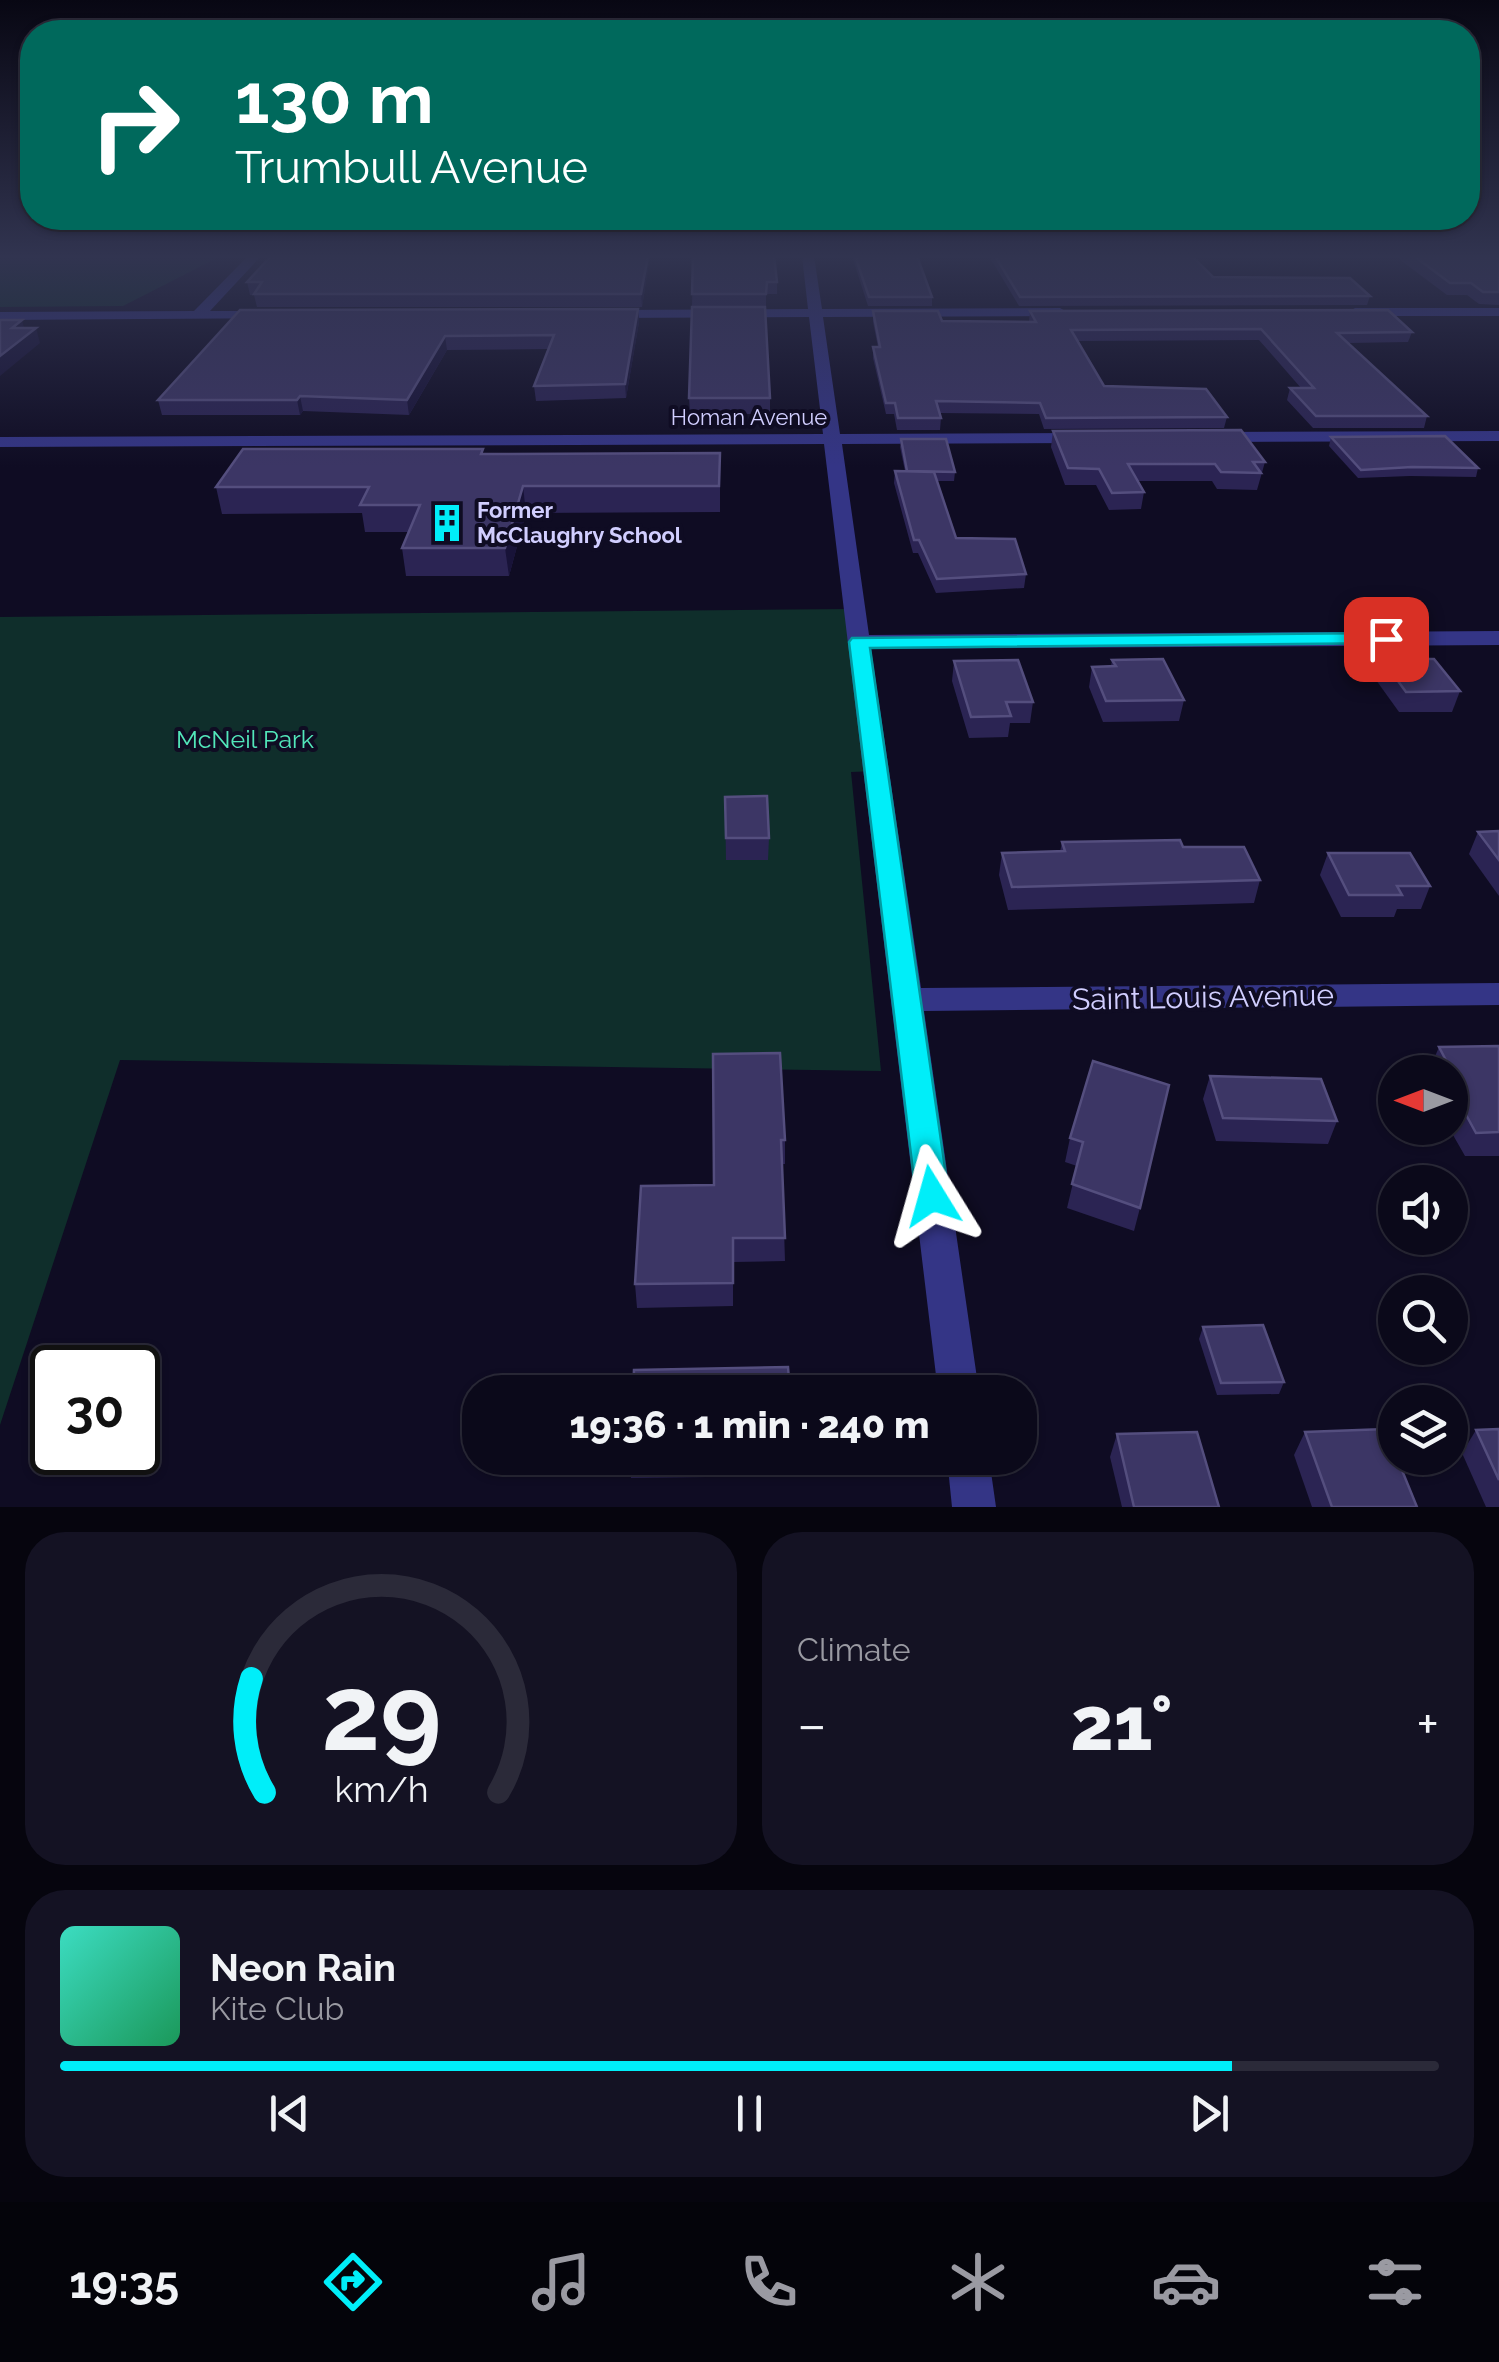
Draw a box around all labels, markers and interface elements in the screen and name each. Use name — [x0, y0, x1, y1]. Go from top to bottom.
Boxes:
text: 130 m — [235, 57, 434, 139]
icon: right — [70, 60, 200, 190]
text: Trumbull Avenue — [235, 141, 588, 194]
street label: Homan Avenue — [671, 404, 827, 430]
place label: Former McClaughry School — [477, 497, 683, 548]
building icon: Former McClaughry School — [426, 502, 468, 544]
pin — [1344, 597, 1429, 682]
icon: arrive — [1359, 612, 1414, 667]
park label: McNeil Park — [176, 724, 315, 754]
street label: Saint Louis Avenue — [1072, 977, 1334, 1017]
north arrow — [1378, 1055, 1468, 1145]
map controls — [1378, 1055, 1468, 1475]
position arrow — [880, 1144, 984, 1248]
button: sound — [1378, 1165, 1468, 1255]
button: search — [1378, 1275, 1468, 1365]
speed limit sign: 30 — [30, 1345, 160, 1475]
button: layers — [1378, 1385, 1468, 1475]
text: 19:36 · 1 min · 240 m — [569, 1402, 930, 1447]
text: Climate — [797, 1631, 911, 1668]
text: 29 — [321, 1652, 441, 1774]
text: 21° — [1070, 1679, 1173, 1768]
text: − — [797, 1692, 827, 1757]
text: + — [1416, 1692, 1439, 1757]
text: km/h — [334, 1768, 428, 1810]
text: Neon Rain — [210, 1945, 396, 1990]
text: Kite Club — [210, 1990, 344, 2027]
icon: previous — [262, 2086, 317, 2141]
icon: pause — [722, 2086, 777, 2141]
icon: next — [1182, 2086, 1237, 2141]
icon: directions — [318, 2247, 388, 2317]
icon: music — [526, 2247, 596, 2317]
icon: phone — [734, 2247, 804, 2317]
icon: climate — [943, 2247, 1013, 2317]
icon: car — [1151, 2247, 1221, 2317]
icon: filters — [1360, 2247, 1430, 2317]
text: 19:35 — [69, 2256, 179, 2309]

